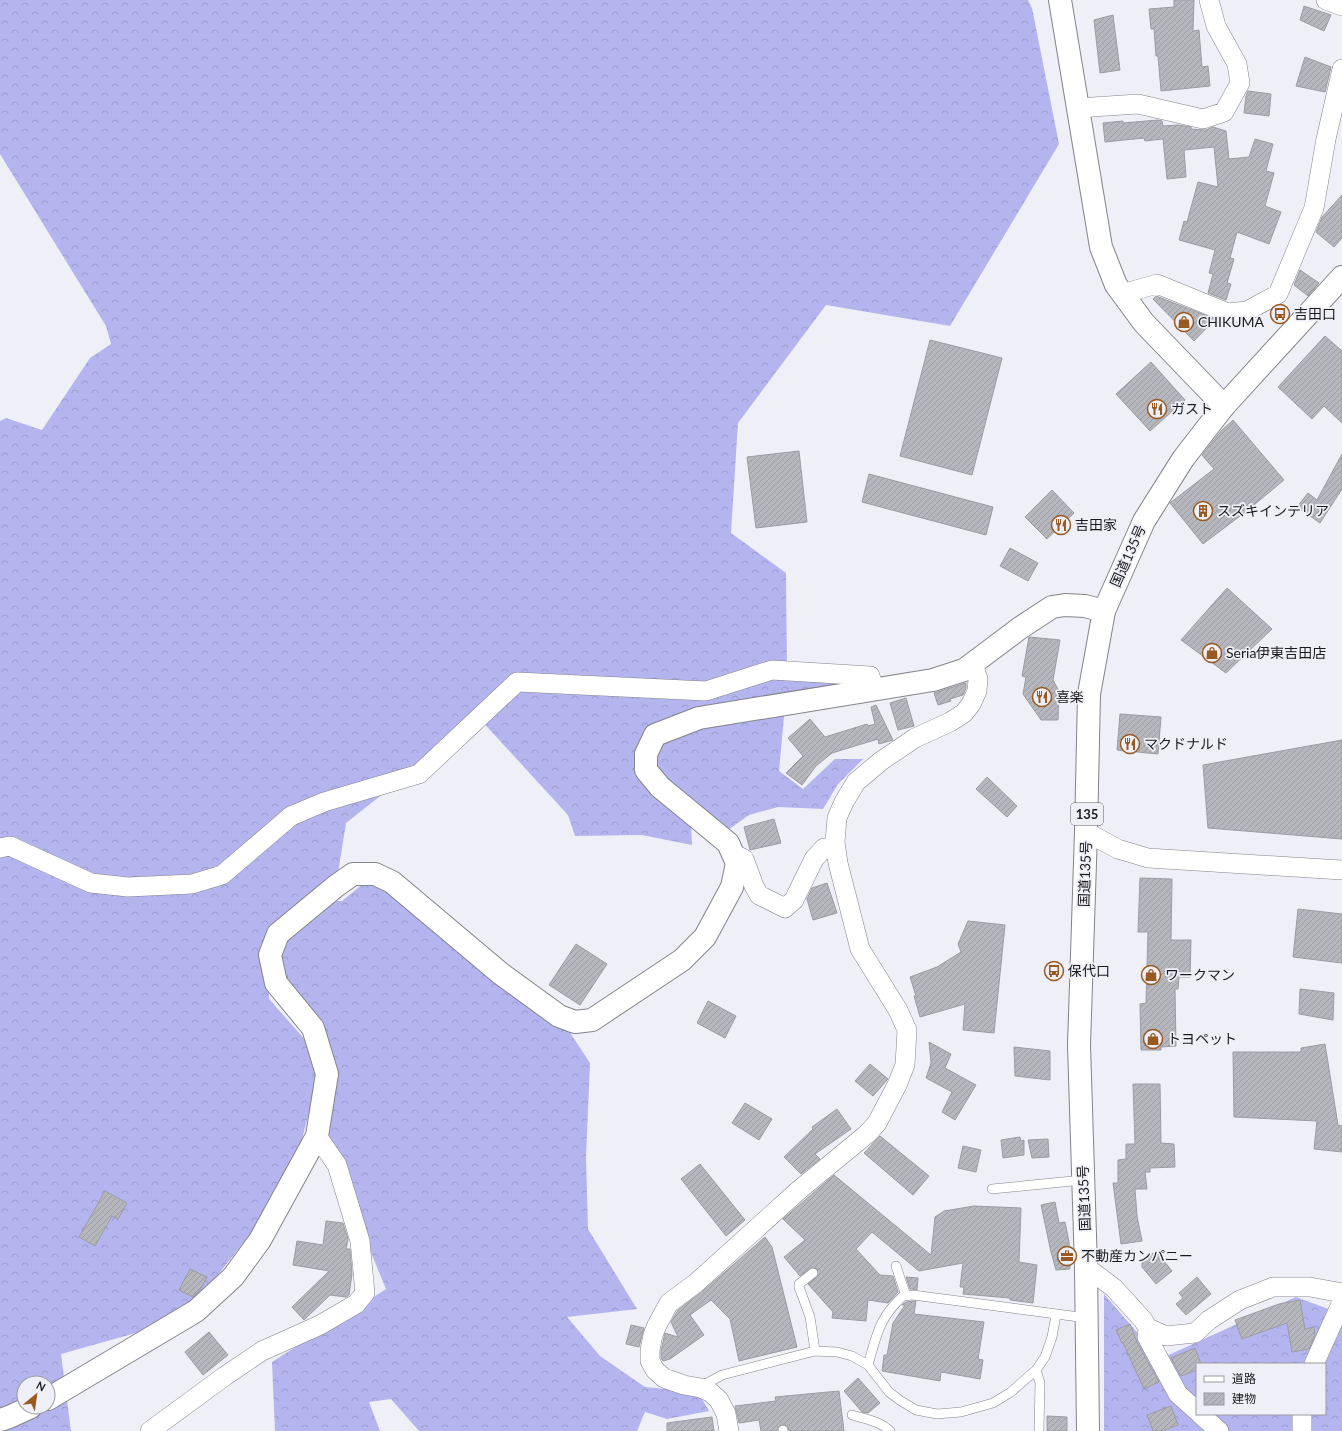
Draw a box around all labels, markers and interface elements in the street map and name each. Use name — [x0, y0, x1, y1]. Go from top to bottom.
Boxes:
bus stop icon: 吉田口 — [1269, 303, 1291, 325]
place label: 吉田口 — [1294, 305, 1336, 322]
shop icon: CHIKUMA — [1173, 311, 1195, 333]
place label: CHIKUMA — [1198, 313, 1265, 330]
restaurant icon: ガスト — [1146, 398, 1168, 420]
place label: ガスト — [1171, 400, 1213, 417]
building icon: スズキインテリア — [1192, 500, 1214, 522]
place label: スズキインテリア — [1217, 502, 1329, 519]
restaurant icon: 吉田家 — [1050, 514, 1072, 536]
place label: 吉田家 — [1075, 516, 1117, 533]
street label: 国道135号 — [1106, 522, 1149, 590]
shop icon: Seria伊東吉田店 — [1201, 642, 1223, 664]
place label: Seria伊東吉田店 — [1226, 644, 1326, 661]
restaurant icon: 喜楽 — [1031, 686, 1053, 708]
place label: 喜楽 — [1056, 688, 1084, 705]
restaurant icon: マクドナルド — [1119, 733, 1141, 755]
place label: マクドナルド — [1144, 735, 1228, 752]
road number: 135 — [1071, 803, 1103, 825]
street label: 国道135号 — [1075, 841, 1094, 907]
bus stop icon: 保代口 — [1043, 960, 1065, 982]
place label: 保代口 — [1068, 962, 1110, 979]
shop icon: ワークマン — [1140, 964, 1162, 986]
place label: ワークマン — [1165, 966, 1235, 983]
shop icon: トヨペット — [1142, 1028, 1164, 1050]
place label: トヨペット — [1167, 1030, 1237, 1047]
street label: 国道135号 — [1074, 1165, 1093, 1231]
office icon: 不動産カンパニー — [1056, 1245, 1078, 1267]
place label: 不動産カンパニー — [1081, 1247, 1193, 1264]
legend — [1196, 1363, 1326, 1415]
text: 道路 — [1232, 1371, 1256, 1386]
north arrow — [16, 1375, 56, 1415]
text: N — [34, 1378, 48, 1394]
text: 建物 — [1232, 1391, 1256, 1406]

